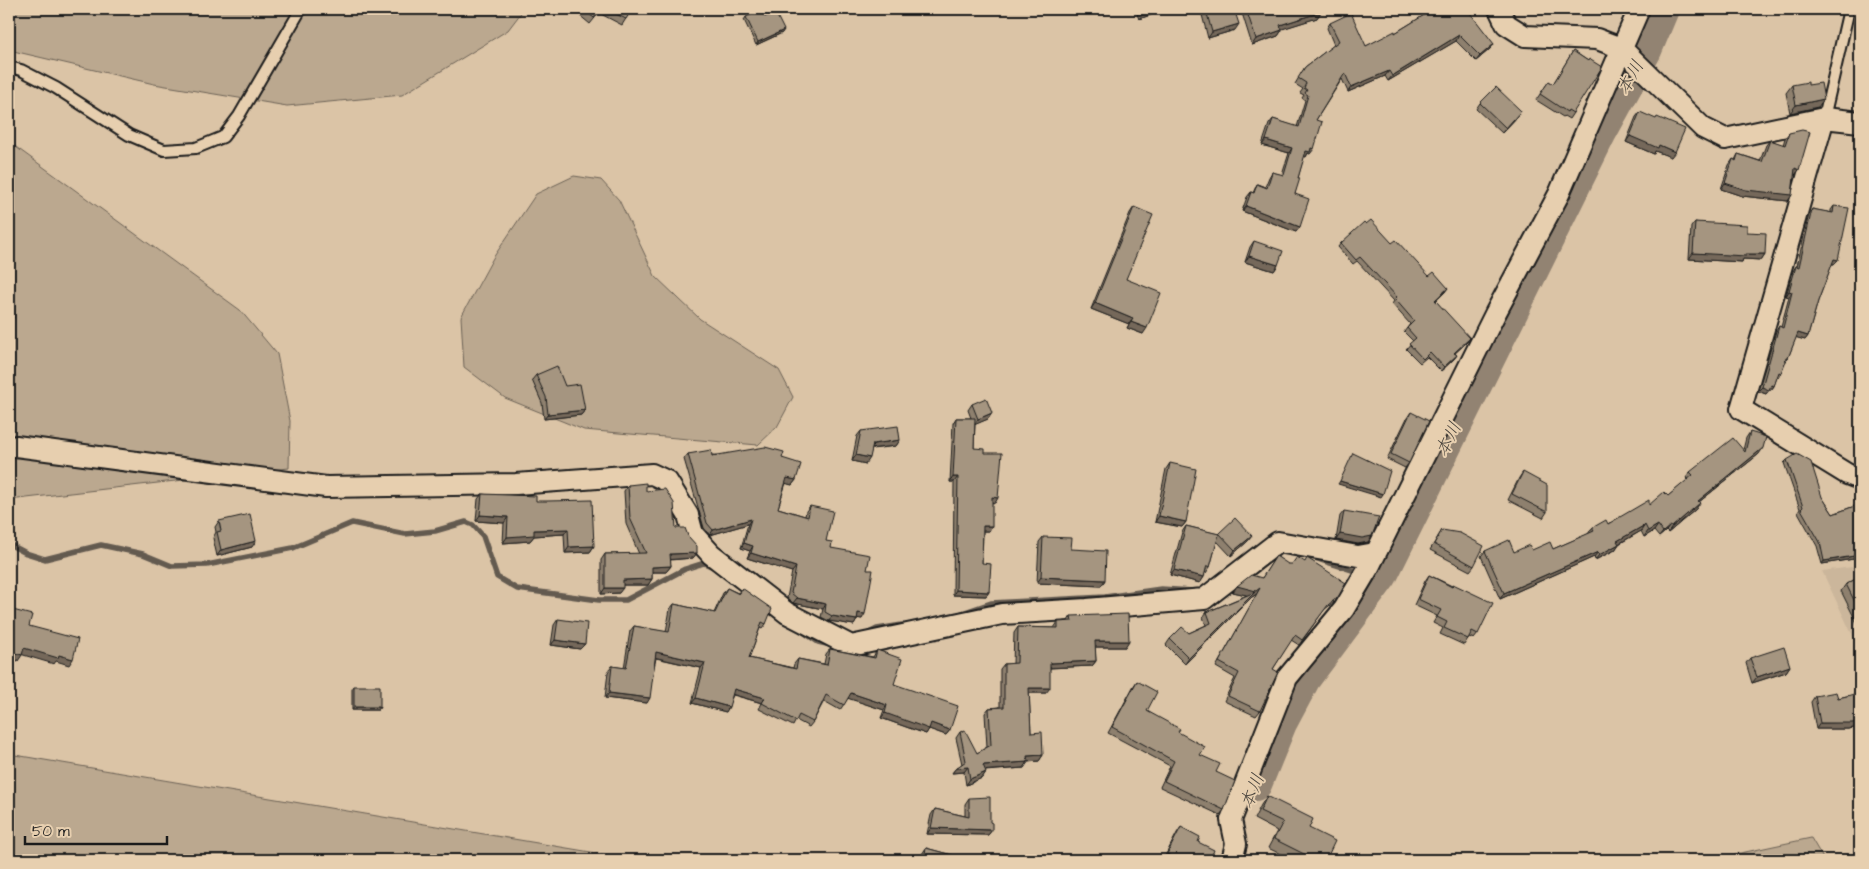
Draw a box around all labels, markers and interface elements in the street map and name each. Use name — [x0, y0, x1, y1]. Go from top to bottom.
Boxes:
water label: 本川 — [1611, 55, 1650, 99]
water label: 本川 — [1429, 418, 1468, 461]
water label: 本川 — [1234, 770, 1271, 813]
scale bar — [25, 814, 168, 846]
text: 50 m — [32, 821, 70, 842]

